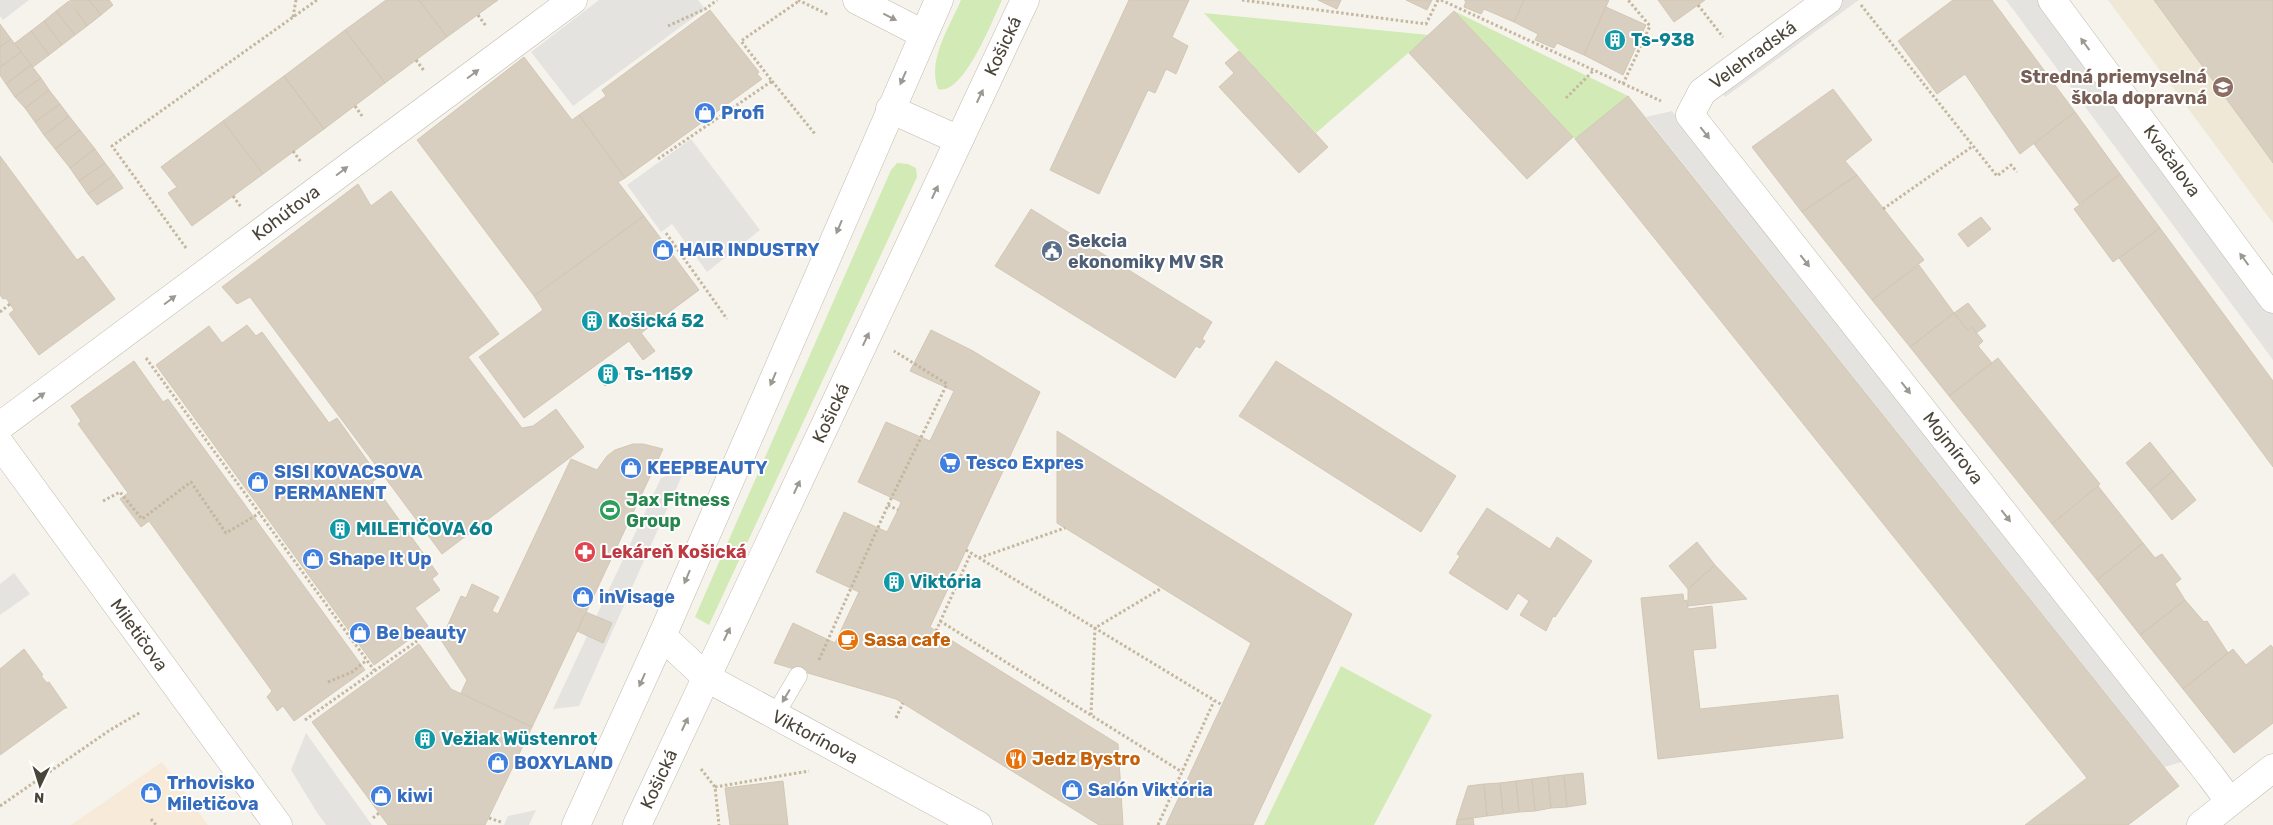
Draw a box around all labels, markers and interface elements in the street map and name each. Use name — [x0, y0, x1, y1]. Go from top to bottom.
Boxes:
one-way arrow — [882, 13, 897, 21]
street label: Košická — [980, 13, 1026, 79]
street label: Velehradská — [1705, 16, 1801, 94]
building icon: Ts-938 — [1603, 28, 1627, 52]
place label: Ts-938 — [1631, 29, 1695, 51]
one-way arrow — [2080, 37, 2090, 51]
place label: Stredná priemyselná škola dopravná — [2021, 66, 2207, 109]
one-way arrow — [466, 70, 479, 80]
one-way arrow — [899, 71, 907, 85]
school or university icon: Stredná priemyselná škola dopravná — [2211, 75, 2235, 99]
one-way arrow — [976, 89, 984, 103]
shop icon: Profi — [693, 101, 717, 125]
place label: Profi — [721, 102, 764, 124]
street label: Kvačalova — [2139, 121, 2205, 201]
one-way arrow — [1699, 126, 1710, 139]
one-way arrow — [335, 166, 348, 177]
street label: Kohútova — [248, 180, 324, 246]
one-way arrow — [931, 185, 939, 199]
one-way arrow — [834, 220, 842, 234]
place label: Sekcia ekonomiky MV SR — [1068, 230, 1224, 273]
shop icon: HAIR INDUSTRY — [651, 238, 675, 262]
place label: HAIR INDUSTRY — [679, 239, 819, 261]
public building icon: Sekcia ekonomiky MV SR — [1040, 239, 1064, 263]
one-way arrow — [2239, 252, 2249, 266]
one-way arrow — [1800, 254, 1810, 268]
one-way arrow — [163, 295, 177, 305]
building icon: Košická 52 — [580, 309, 604, 333]
place label: Košická 52 — [608, 310, 704, 332]
one-way arrow — [862, 332, 870, 347]
building icon: Ts-1159 — [596, 362, 620, 386]
place label: Ts-1159 — [624, 363, 693, 385]
one-way arrow — [768, 372, 776, 386]
street label: Košická — [808, 380, 854, 446]
one-way arrow — [1900, 381, 1911, 394]
one-way arrow — [32, 391, 45, 402]
street label: Mojmírova — [1918, 407, 1988, 489]
supermarket icon: Tesco Expres — [938, 451, 962, 475]
place label: Tesco Expres — [966, 452, 1084, 474]
shop icon: KEEPBEAUTY — [619, 456, 643, 480]
place label: KEEPBEAUTY — [647, 457, 768, 479]
place label: SISI KOVACSOVA PERMANENT — [274, 461, 423, 504]
shop icon: SISI KOVACSOVA PERMANENT — [246, 470, 270, 494]
one-way arrow — [792, 479, 801, 494]
place label: Jax Fitness Group — [626, 489, 730, 532]
sports icon: Jax Fitness Group — [598, 498, 622, 522]
one-way arrow — [2001, 509, 2012, 522]
building icon: MILETIČOVA 60 — [328, 517, 352, 541]
place label: MILETIČOVA 60 — [356, 518, 493, 540]
pharmacy icon: Lekáreň Košická — [573, 540, 597, 564]
place label: Lekáreň Košická — [601, 541, 747, 563]
shop icon: Shape It Up — [301, 547, 325, 571]
place label: Shape It Up — [329, 548, 432, 570]
one-way arrow — [683, 570, 691, 584]
building icon: Viktória — [882, 570, 906, 594]
place label: Viktória — [910, 571, 981, 593]
shop icon: inVisage — [571, 585, 595, 609]
place label: inVisage — [599, 586, 675, 608]
street label: Miletičova — [105, 595, 173, 675]
shop icon: Be beauty — [348, 621, 372, 645]
place label: Be beauty — [376, 622, 467, 644]
one-way arrow — [723, 626, 732, 641]
cafe icon: Sasa cafe — [836, 628, 860, 652]
place label: Sasa cafe — [864, 629, 951, 651]
one-way arrow — [638, 673, 646, 687]
one-way arrow — [782, 689, 791, 702]
street label: Viktorínova — [768, 705, 862, 769]
one-way arrow — [681, 717, 689, 731]
building icon: Vežiak Wüstenrot — [413, 727, 437, 751]
place label: Vežiak Wüstenrot — [441, 728, 597, 750]
street label: Košická — [636, 746, 682, 812]
restaurant icon: Jedz Bystro — [1004, 747, 1028, 771]
place label: Jedz Bystro — [1032, 748, 1140, 770]
shop icon: BOXYLAND — [486, 751, 510, 775]
place label: BOXYLAND — [514, 752, 613, 774]
north arrow — [15, 760, 65, 810]
place label: Trhovisko Miletičova — [167, 772, 259, 815]
shop icon: Salón Viktória — [1060, 778, 1084, 802]
place label: Salón Viktória — [1088, 779, 1213, 801]
shop icon: Trhovisko Miletičova — [139, 781, 163, 805]
shop icon: kiwi — [369, 784, 393, 808]
place label: kiwi — [397, 785, 433, 807]
text: N — [34, 789, 45, 806]

